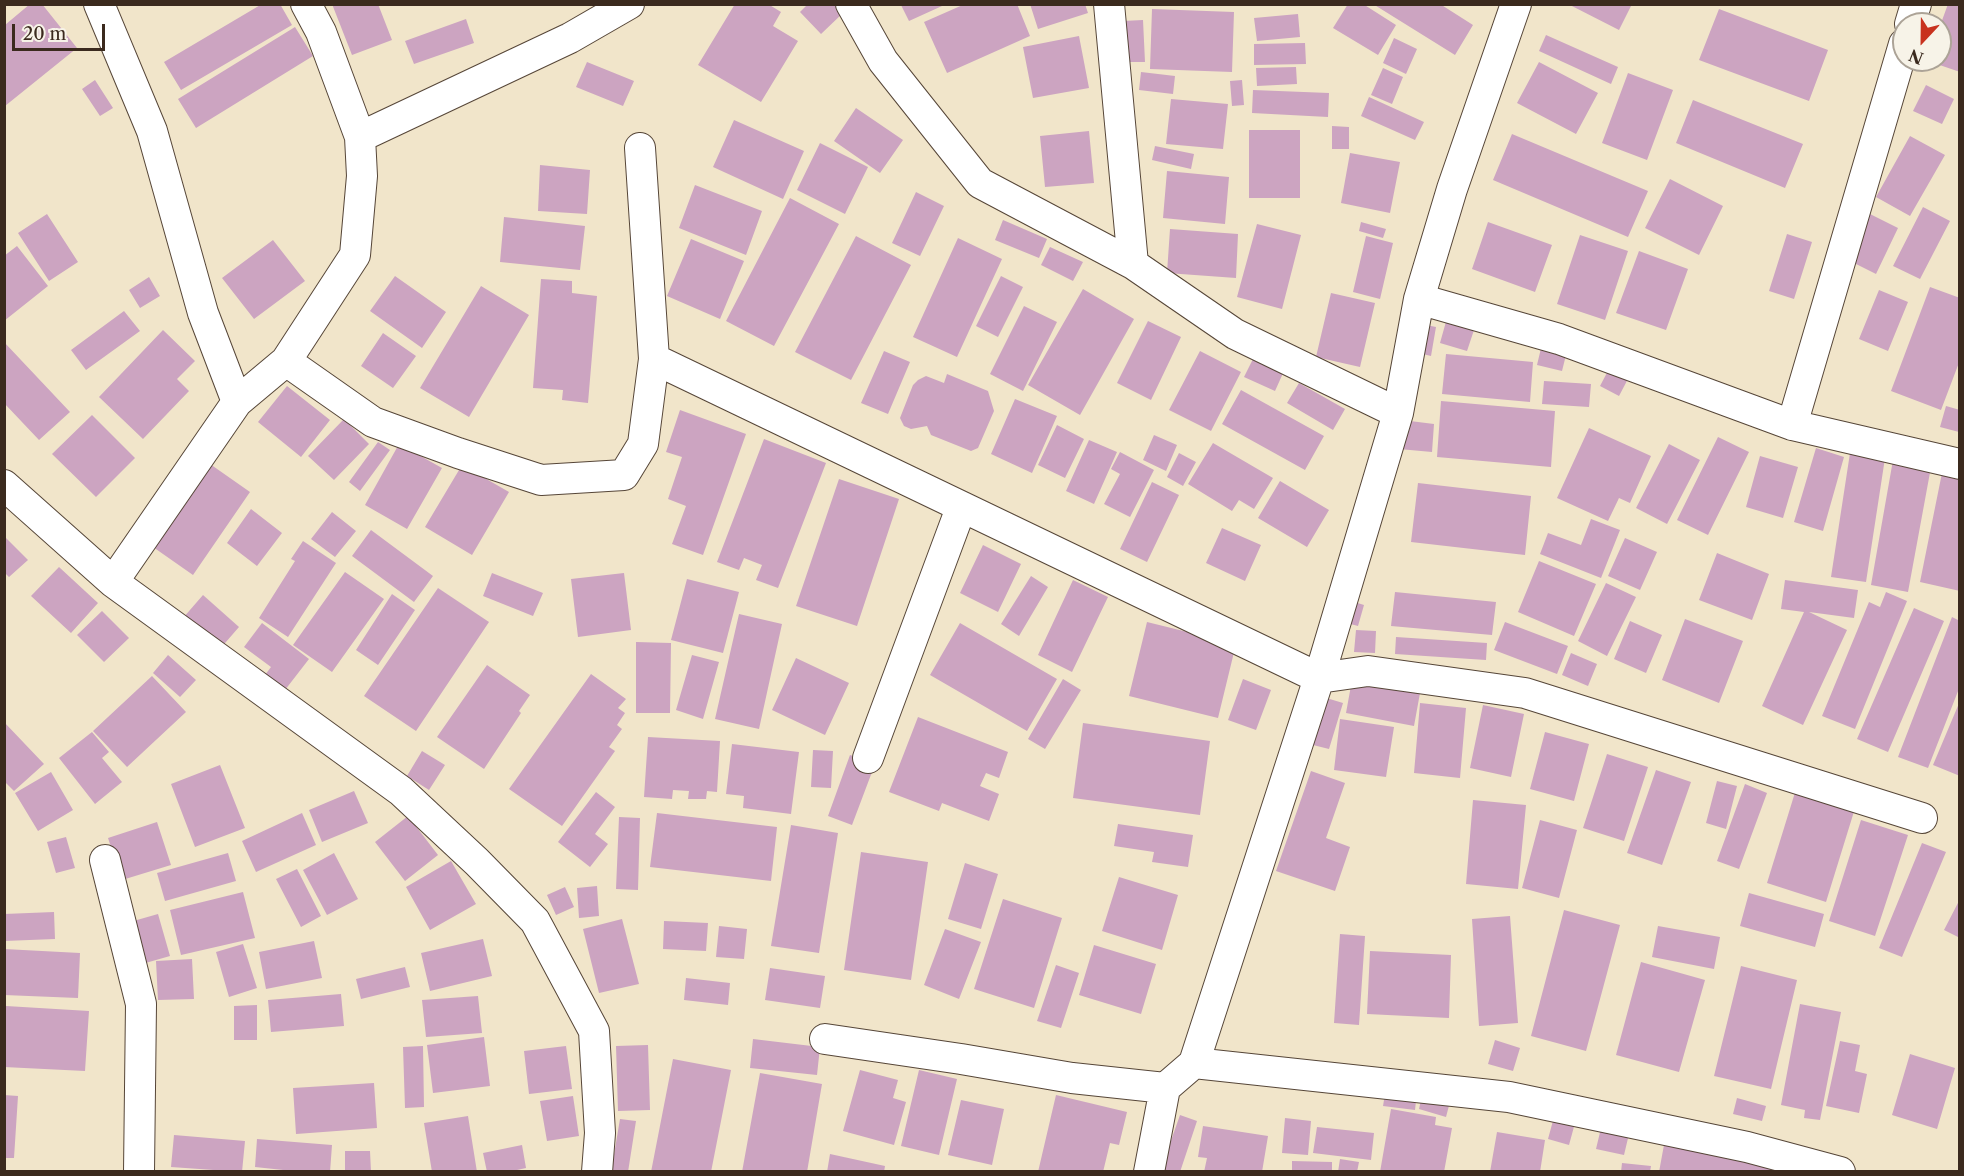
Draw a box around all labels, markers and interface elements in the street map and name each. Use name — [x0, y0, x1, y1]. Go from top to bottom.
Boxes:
scale bar — [15, 12, 108, 50]
north arrow — [1892, 12, 1952, 72]
text: 20 m — [23, 23, 66, 45]
text: N — [1906, 45, 1926, 69]

